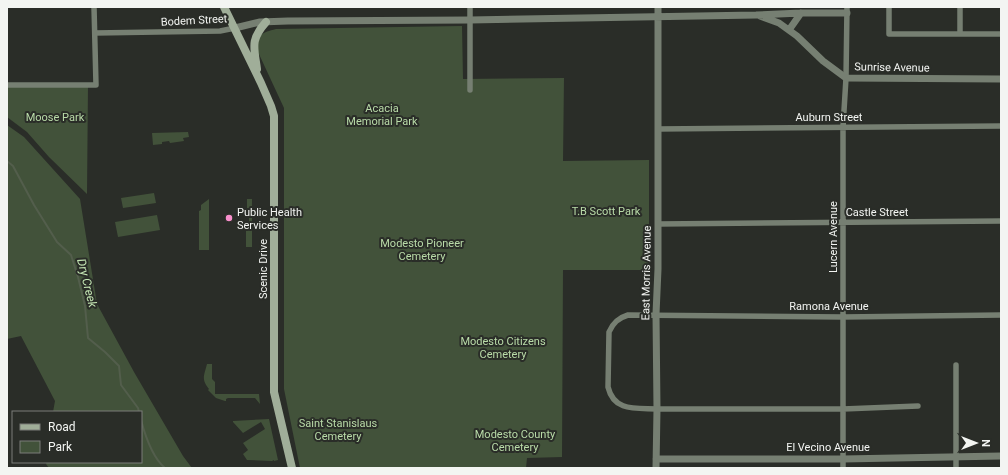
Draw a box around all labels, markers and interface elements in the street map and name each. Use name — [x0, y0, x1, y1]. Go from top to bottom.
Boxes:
street label: Bodem Street — [160, 12, 228, 29]
street label: Sunrise Avenue — [854, 60, 930, 75]
park label: Acacia Memorial Park — [346, 102, 418, 128]
park label: Moose Park — [26, 111, 85, 124]
street label: Auburn Street — [796, 111, 863, 124]
street label: Lucern Avenue — [827, 201, 840, 273]
park label: T.B Scott Park — [572, 205, 641, 218]
place label: Public Health Services — [237, 206, 302, 232]
street label: Castle Street — [846, 206, 909, 219]
marker: Public Health Services — [224, 213, 234, 223]
street label: East Morris Avenue — [639, 225, 654, 320]
park label: Modesto Pioneer Cemetery — [380, 237, 464, 263]
street label: Scenic Drive — [257, 239, 270, 299]
water label: Dry Creek — [74, 257, 100, 310]
street label: Ramona Avenue — [789, 300, 869, 313]
park label: Modesto Citizens Cemetery — [460, 335, 546, 361]
legend — [12, 411, 142, 463]
park label: Saint Stanislaus Cemetery — [299, 417, 378, 443]
text: Road — [48, 420, 76, 434]
north arrow — [956, 423, 996, 463]
park label: Modesto County Cemetery — [475, 428, 556, 454]
text: N — [979, 439, 992, 447]
text: Park — [48, 440, 73, 454]
street label: El Vecino Avenue — [786, 441, 870, 454]

